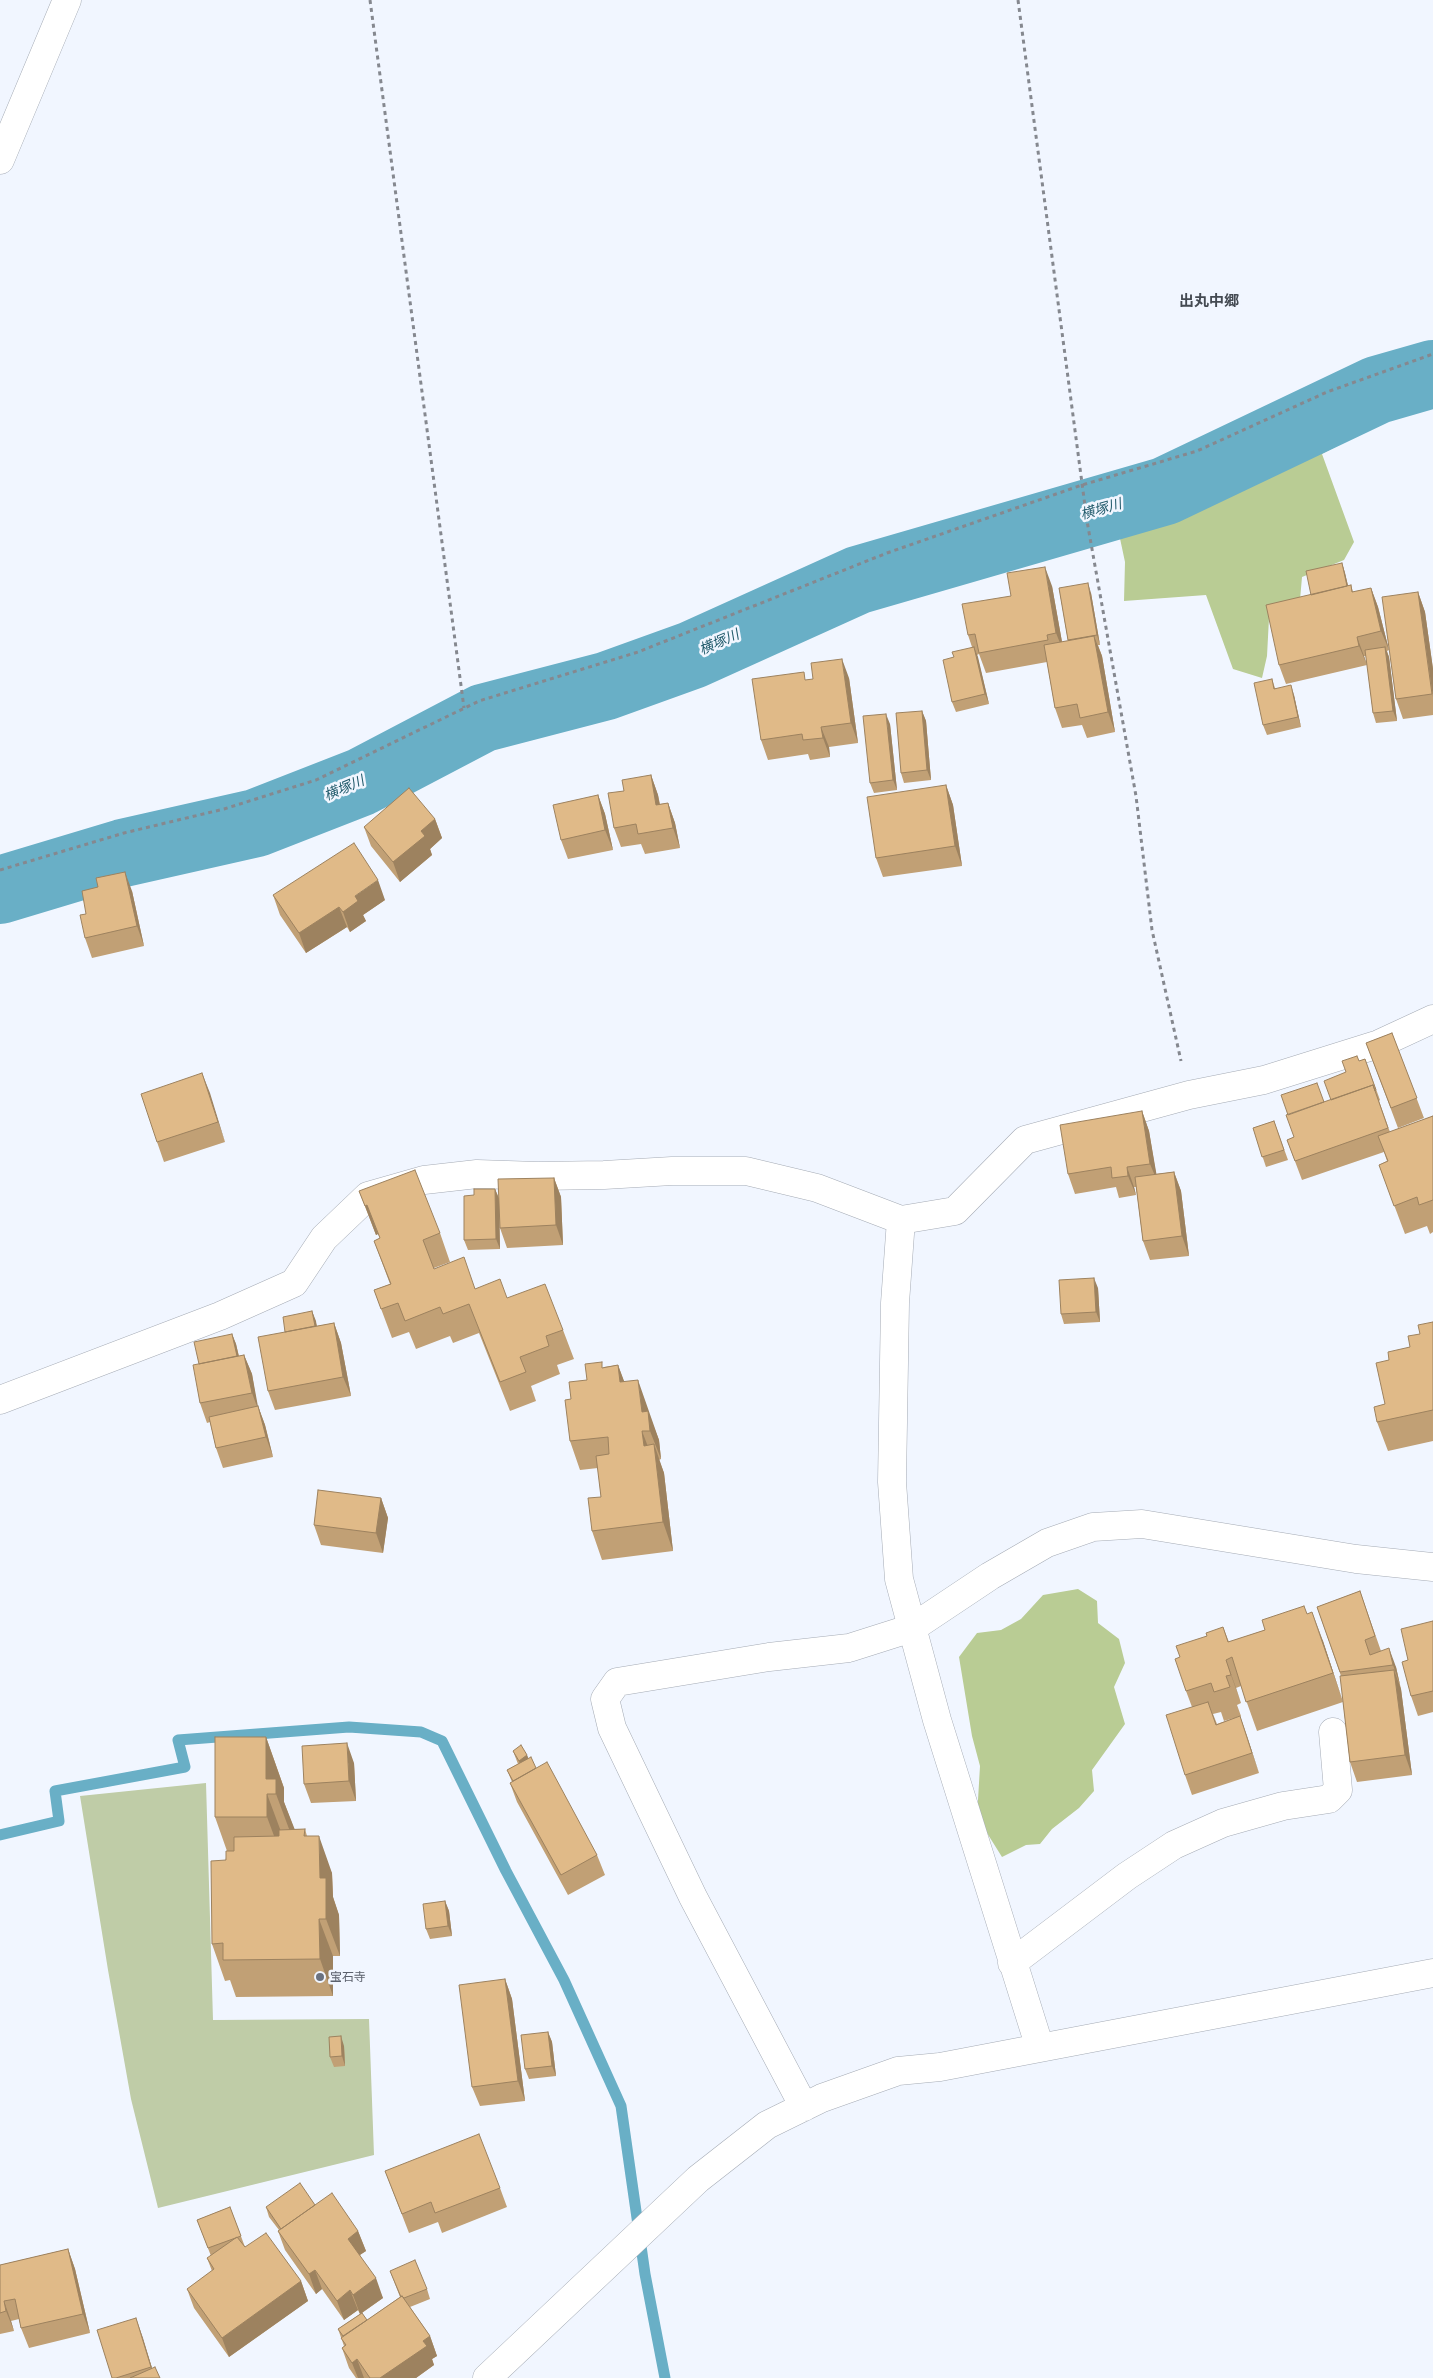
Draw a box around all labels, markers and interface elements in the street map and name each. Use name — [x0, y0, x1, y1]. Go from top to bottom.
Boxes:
district label: 出丸中郷 — [1179, 292, 1239, 310]
water label: 横塚川 — [1078, 495, 1124, 523]
water label: 横塚川 — [696, 626, 742, 658]
water label: 横塚川 — [321, 772, 367, 804]
place label: 宝石寺 — [330, 1970, 366, 1984]
marker: 宝石寺 — [314, 1971, 326, 1983]

